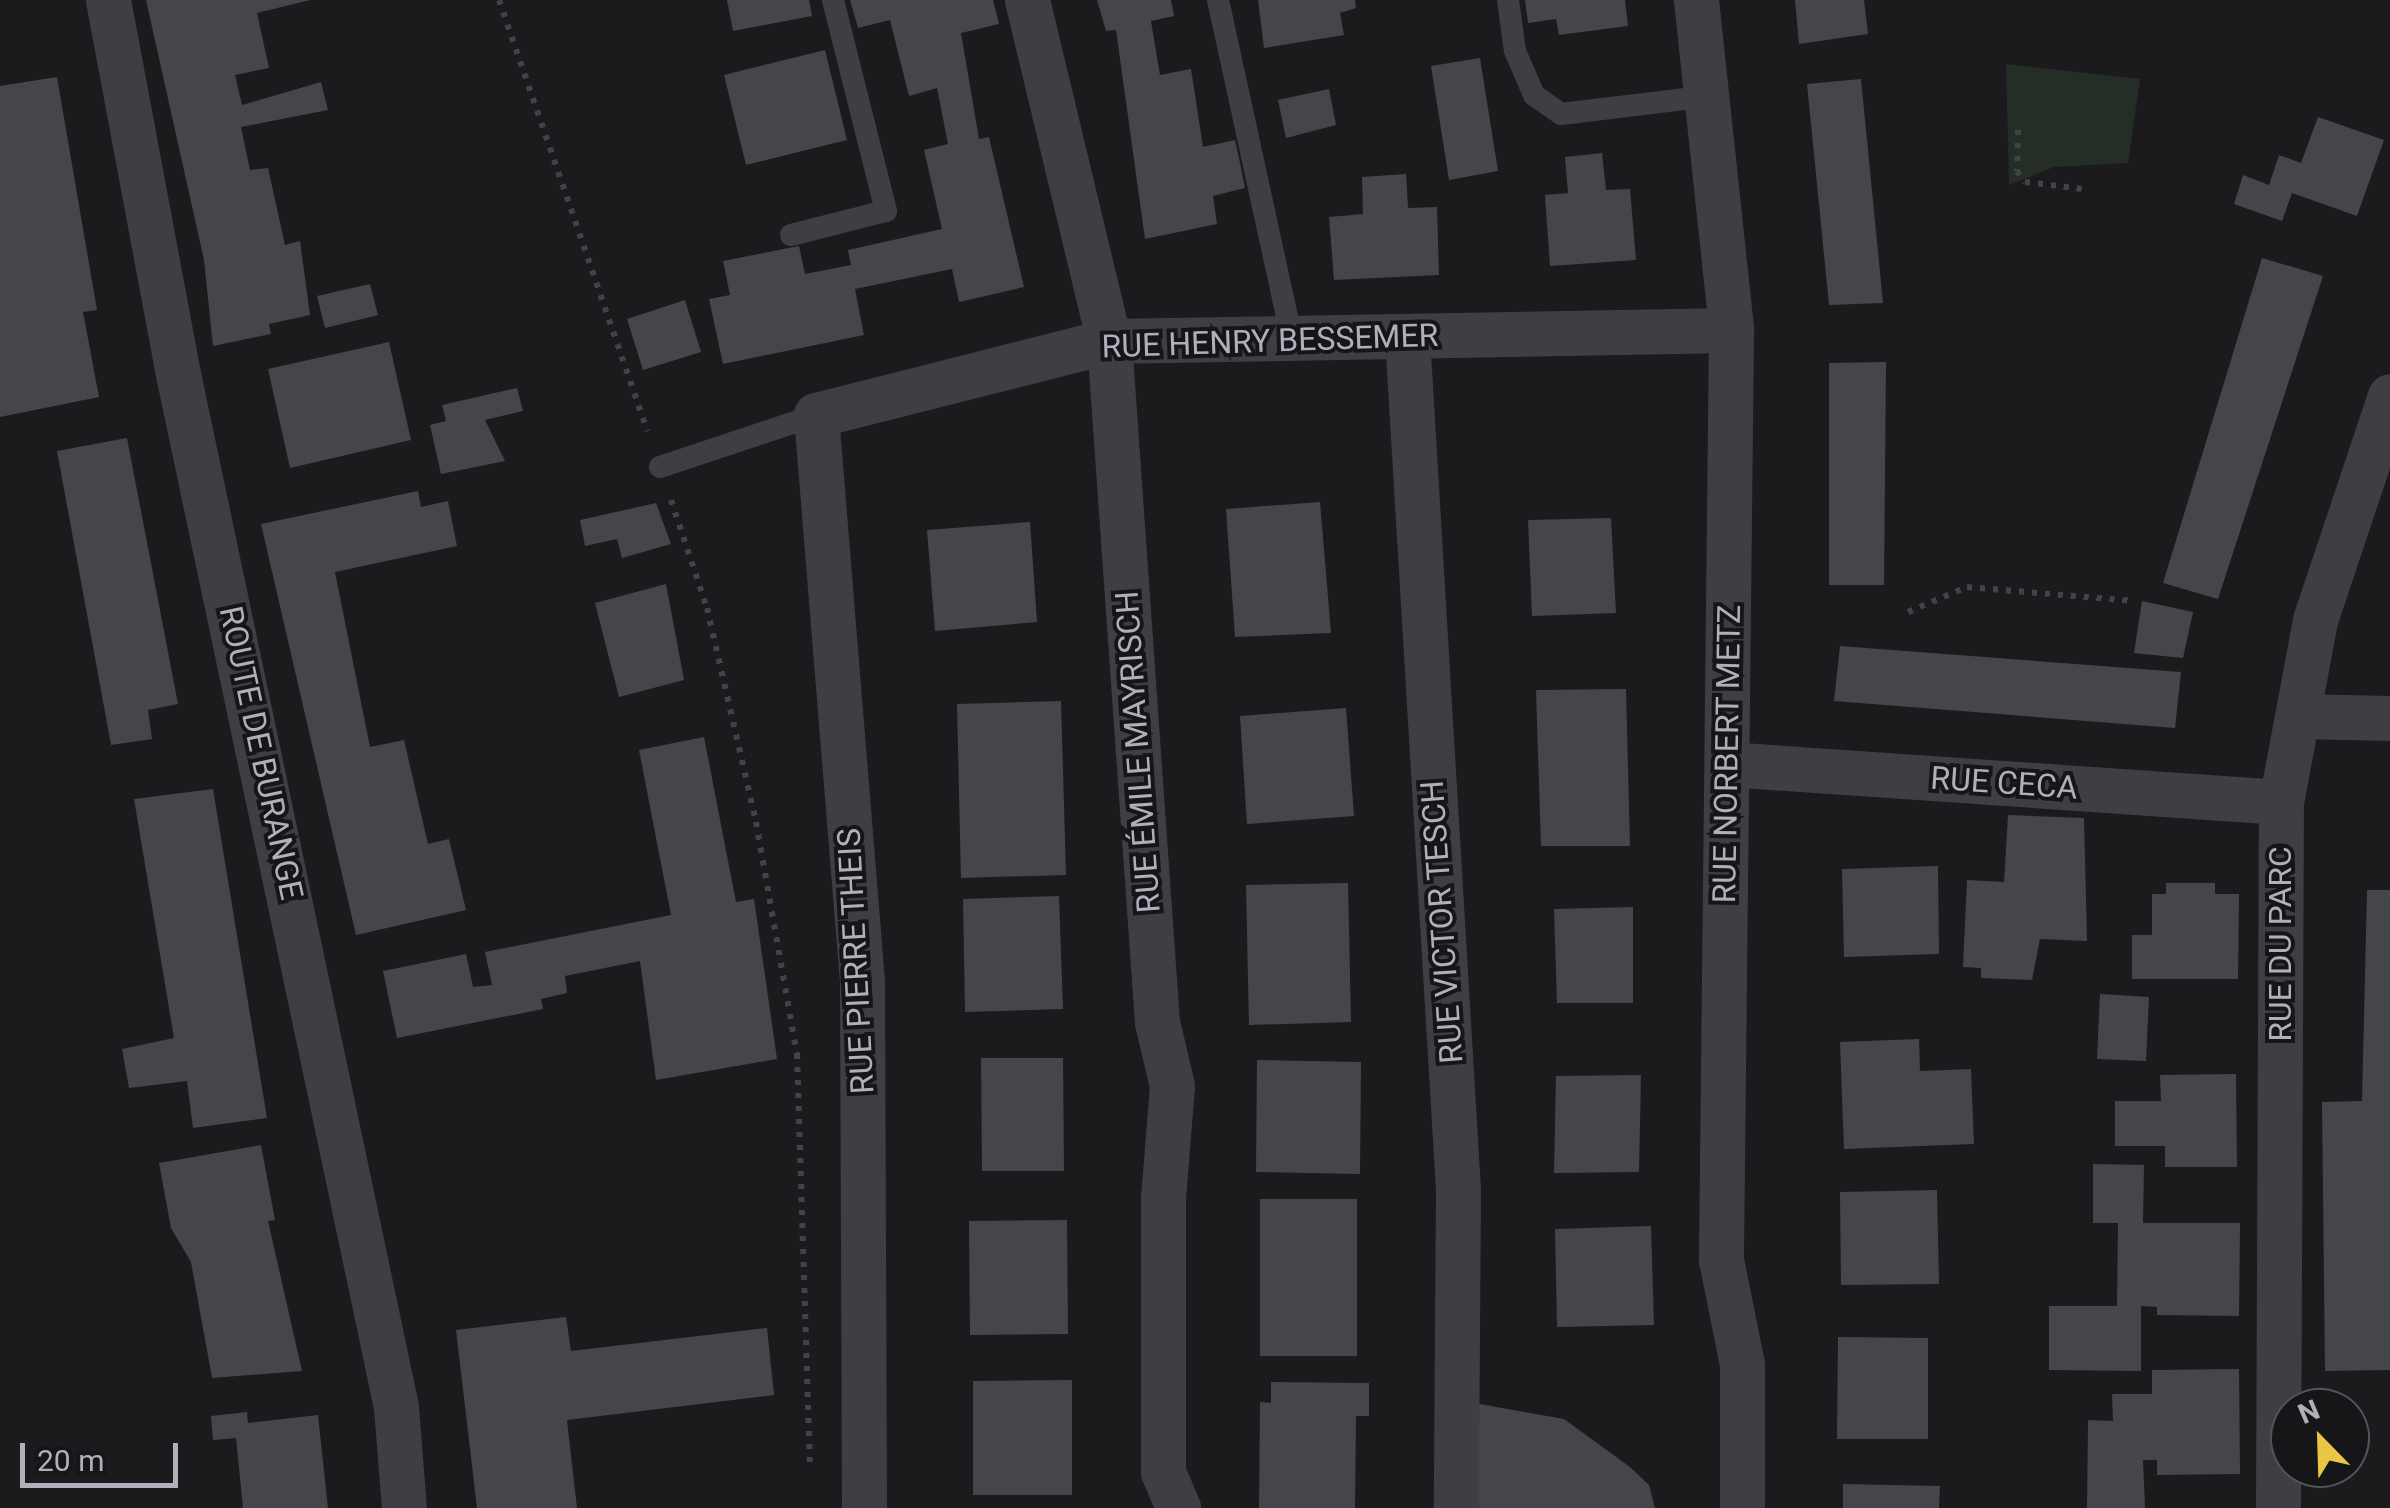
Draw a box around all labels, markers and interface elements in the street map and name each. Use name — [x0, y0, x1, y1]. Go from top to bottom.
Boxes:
street label: RUE HENRY BESSEMER — [1101, 316, 1439, 366]
street label: RUE ÉMILE MAYRISCH — [1108, 590, 1168, 914]
street label: ROUTE DE BURANGE — [211, 603, 311, 903]
street label: RUE NORBERT METZ — [1705, 604, 1749, 904]
street label: RUE CECA — [1929, 759, 2079, 807]
street label: RUE VICTOR TESCH — [1413, 779, 1471, 1065]
street label: RUE PIERRE THEIS — [830, 827, 882, 1095]
street label: RUE DU PARC — [2261, 846, 2299, 1042]
north arrow — [2270, 1388, 2370, 1488]
text: N — [2293, 1393, 2324, 1431]
scale bar — [25, 1423, 182, 1485]
text: 20 m — [37, 1443, 104, 1478]

